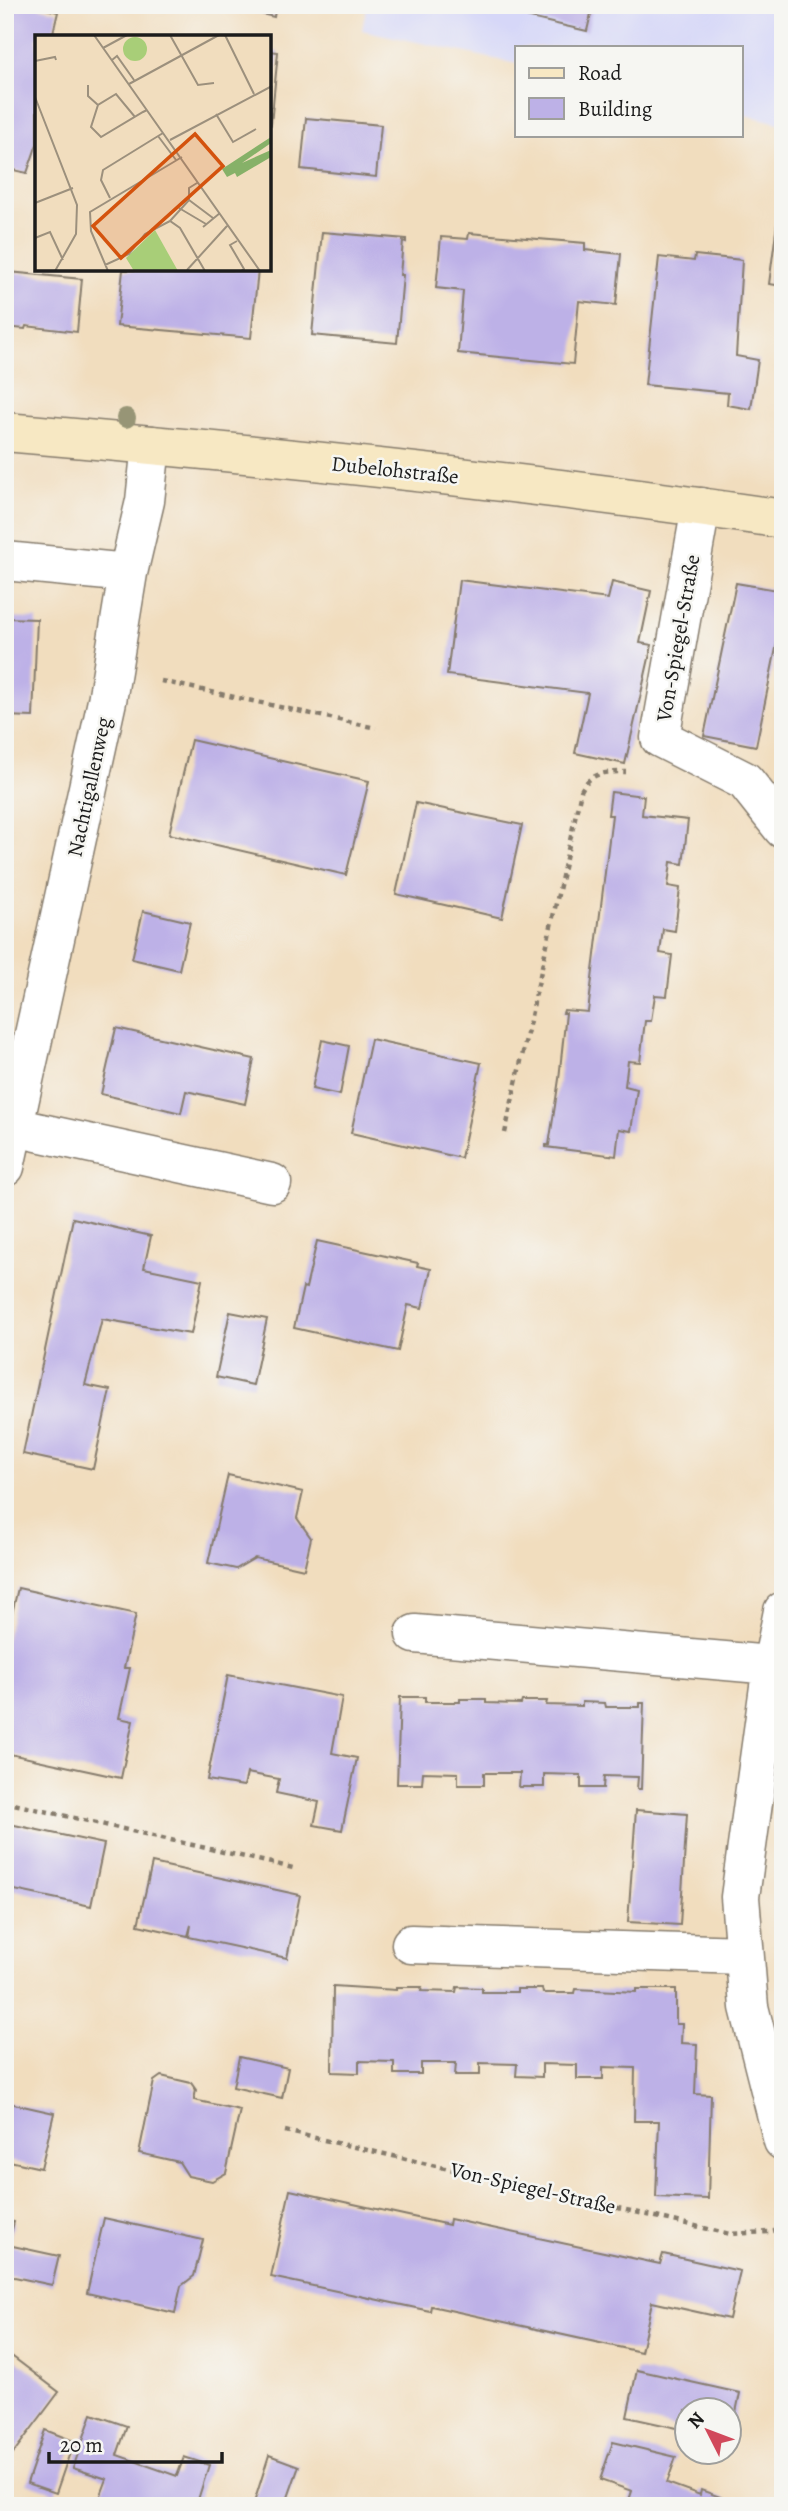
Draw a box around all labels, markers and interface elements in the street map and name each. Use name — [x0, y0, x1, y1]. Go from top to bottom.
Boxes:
inset map — [35, 35, 271, 271]
legend — [515, 46, 742, 136]
text: Road — [578, 59, 622, 87]
text: Building — [578, 95, 653, 123]
street label: Dubelohstraße — [330, 449, 460, 491]
street label: Von-Spiegel-Straße — [649, 552, 706, 725]
street label: Nachtigallenweg — [61, 714, 118, 860]
street label: Von-Spiegel-Straße — [447, 2155, 619, 2221]
north arrow — [672, 2396, 742, 2466]
text: N — [682, 2406, 711, 2434]
scale bar — [49, 2420, 222, 2464]
text: 20 m — [60, 2431, 103, 2459]

